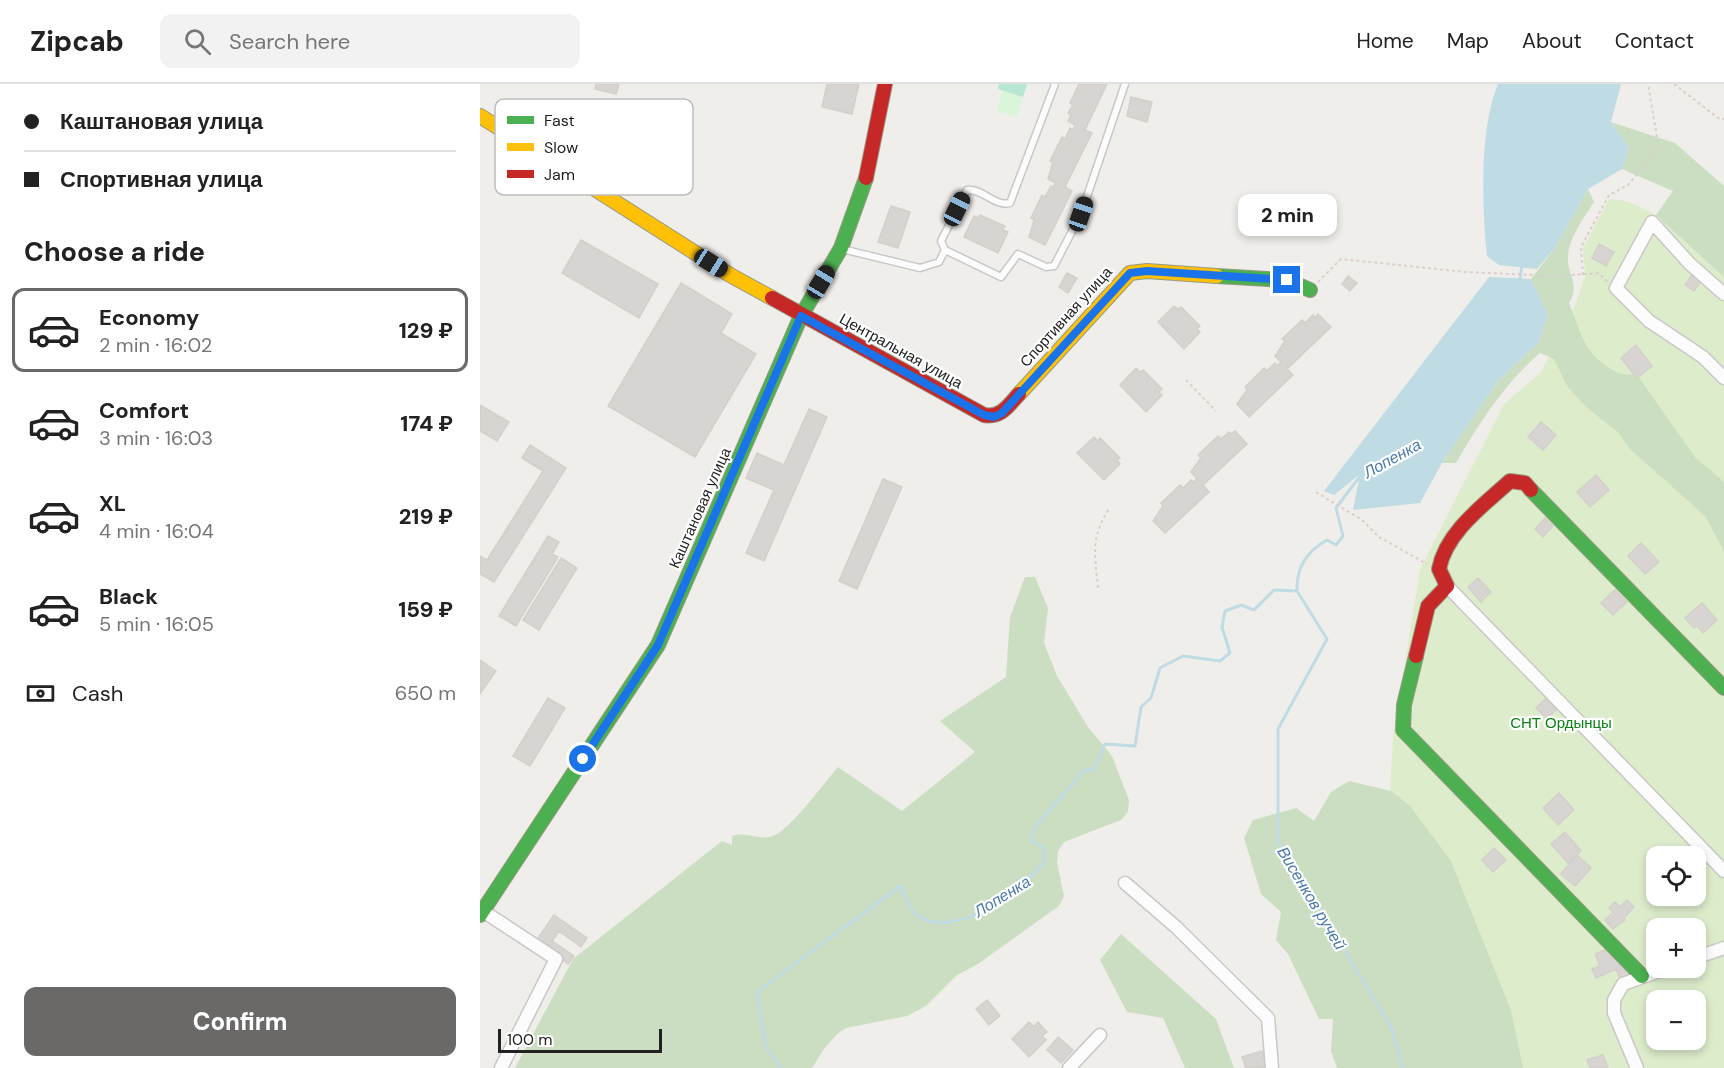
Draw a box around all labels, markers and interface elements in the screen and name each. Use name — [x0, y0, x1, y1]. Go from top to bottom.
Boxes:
search box — [160, 14, 580, 68]
text: Zipcab — [30, 23, 124, 60]
icon: search — [181, 25, 214, 58]
text: Search here — [229, 27, 350, 56]
text: Home — [1356, 27, 1414, 55]
text: Map — [1447, 27, 1489, 55]
text: About — [1522, 27, 1582, 55]
text: Contact — [1615, 27, 1694, 55]
legend — [495, 99, 693, 195]
text: Каштановая улица — [60, 107, 263, 136]
text: Fast — [544, 110, 575, 131]
text: Slow — [544, 137, 578, 158]
text: Jam — [544, 164, 575, 185]
text: Спортивная улица — [60, 165, 263, 194]
car — [941, 189, 973, 229]
callout: 2 min — [1238, 193, 1336, 235]
car — [1067, 194, 1095, 234]
text: 2 min — [1261, 202, 1314, 228]
text: Choose a ride — [24, 234, 205, 269]
car — [691, 246, 731, 280]
car — [804, 262, 838, 302]
street label: Спортивная улица — [1016, 262, 1117, 371]
route end — [1273, 266, 1300, 293]
icon: car — [27, 303, 81, 357]
text: Economy — [99, 303, 199, 332]
street label: Центральная улица — [836, 309, 967, 393]
text: 129 ₽ — [399, 316, 453, 345]
text: 2 min · 16:02 — [99, 332, 212, 358]
icon: car — [27, 396, 81, 450]
text: Comfort — [99, 396, 189, 425]
text: 174 ₽ — [400, 409, 453, 438]
text: 3 min · 16:03 — [99, 425, 213, 451]
water label: Лопенка — [1359, 434, 1425, 483]
street label: Каштановая улица — [664, 444, 736, 572]
icon: car — [27, 489, 81, 543]
text: XL — [99, 489, 126, 518]
text: 219 ₽ — [399, 502, 453, 531]
text: 4 min · 16:04 — [99, 518, 214, 544]
icon: car — [27, 582, 81, 636]
text: Black — [99, 582, 158, 611]
text: 159 ₽ — [398, 595, 453, 624]
text: 5 min · 16:05 — [99, 611, 214, 637]
icon: cash — [24, 677, 57, 710]
text: Cash — [72, 679, 123, 708]
text: 650 m — [395, 680, 456, 706]
park label: СНТ Ордынцы — [1510, 713, 1612, 733]
route start — [569, 745, 596, 772]
water label: Висенков ручей — [1272, 843, 1351, 954]
map controls — [1646, 846, 1706, 1050]
button: locate — [1646, 846, 1706, 906]
water label: Лопенка — [969, 871, 1035, 923]
button: + — [1646, 918, 1706, 978]
button: Confirm — [24, 987, 456, 1056]
button: − — [1646, 990, 1706, 1050]
scale bar — [498, 1026, 662, 1054]
text: 100 m — [507, 1029, 552, 1050]

